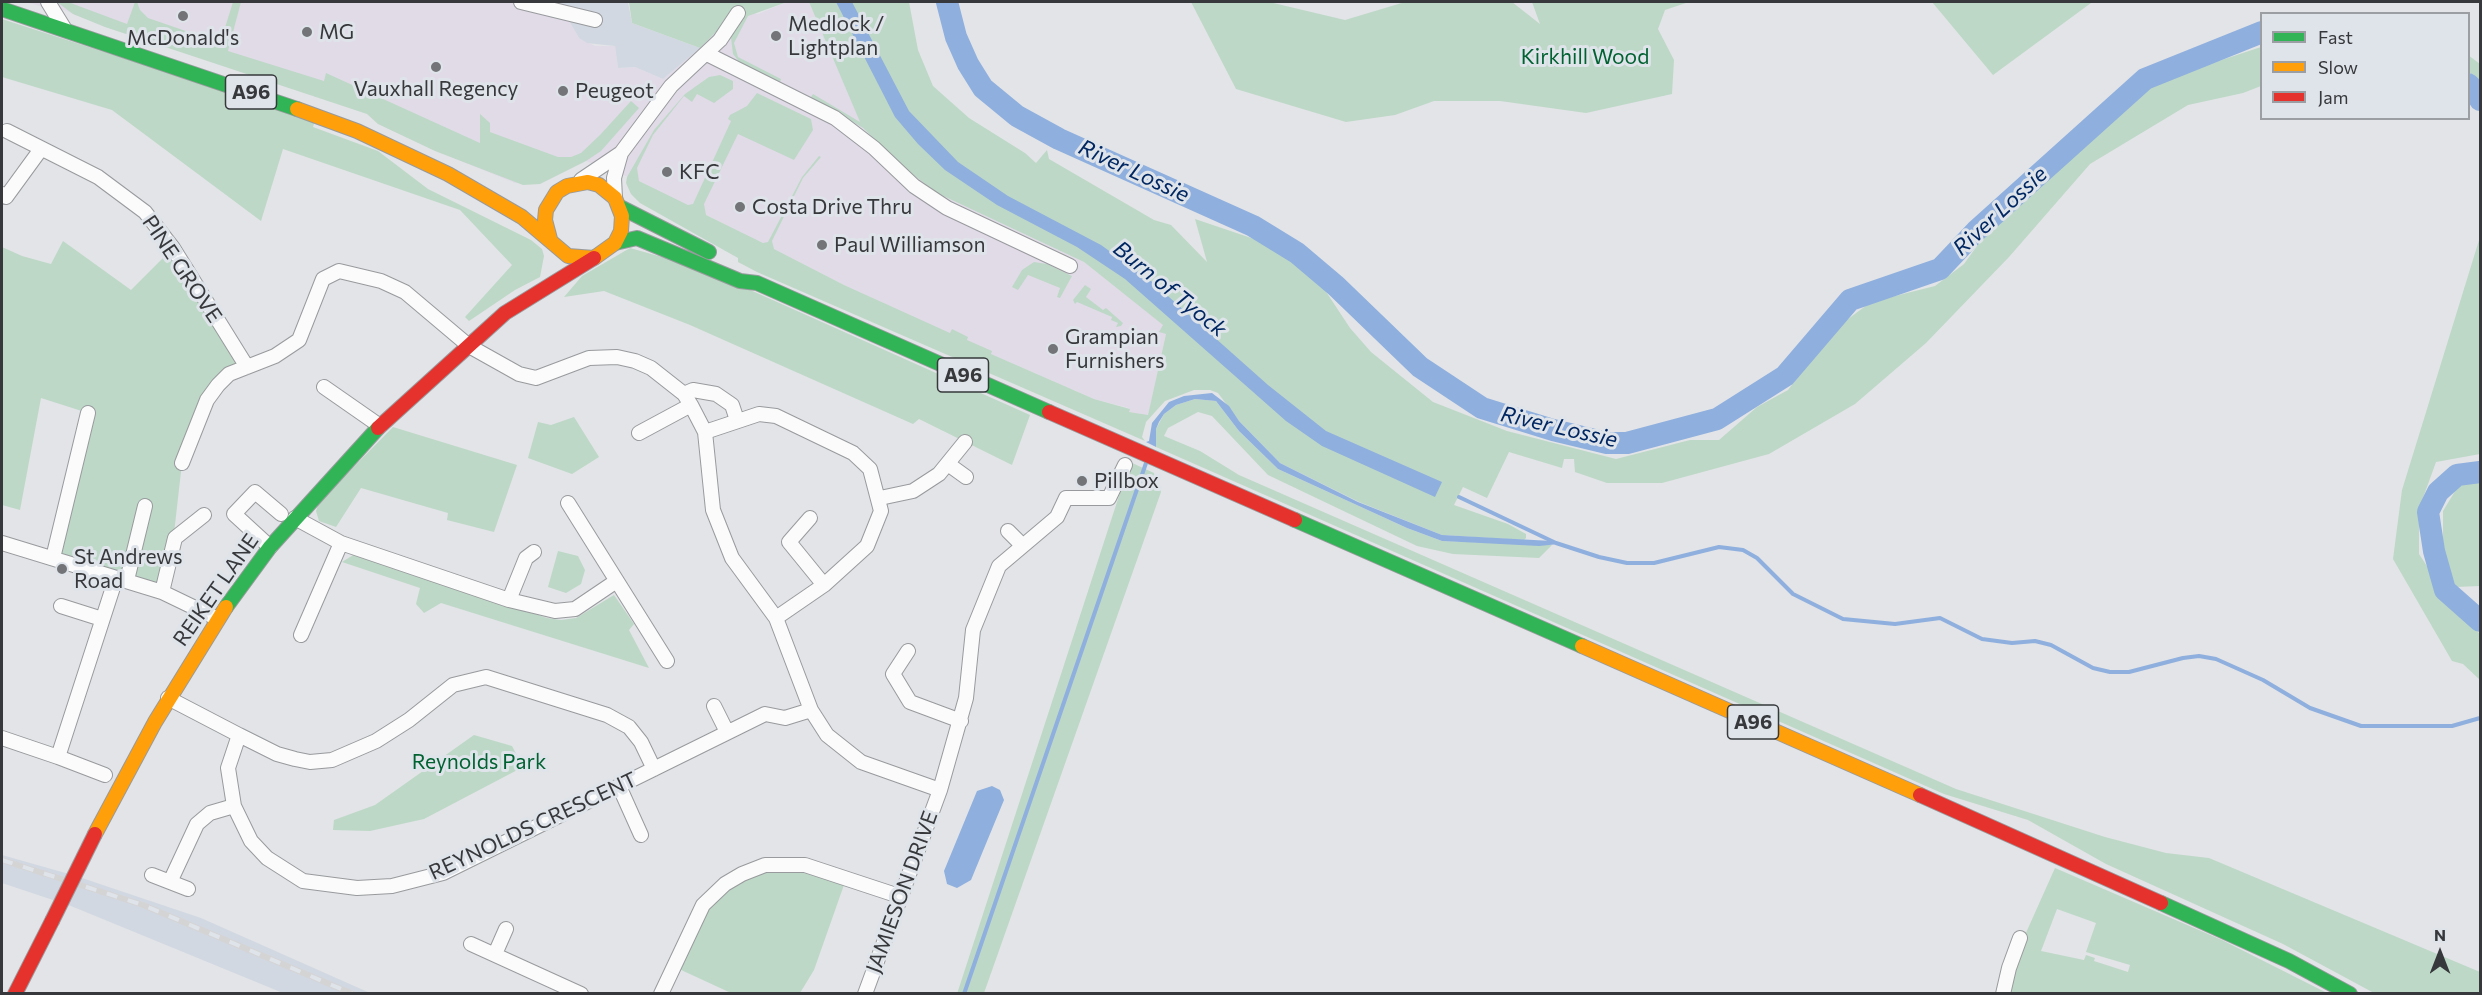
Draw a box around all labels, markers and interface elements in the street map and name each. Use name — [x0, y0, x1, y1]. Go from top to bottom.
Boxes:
marker: McDonald's — [176, 9, 190, 23]
place label: Medlock / Lightplan — [788, 11, 884, 61]
legend — [2260, 12, 2470, 120]
place label: MG — [319, 19, 354, 45]
place label: McDonald's — [127, 25, 239, 51]
marker: MG — [300, 25, 314, 39]
text: Fast — [2318, 26, 2353, 48]
marker: Medlock / Lightplan — [769, 29, 783, 43]
park label: Kirkhill Wood — [1521, 44, 1649, 70]
text: Slow — [2318, 56, 2358, 78]
marker: Vauxhall Regency — [429, 60, 443, 74]
road number: A96 — [226, 75, 276, 109]
place label: Vauxhall Regency — [354, 76, 518, 102]
place label: Peugeot — [575, 78, 654, 104]
marker: Peugeot — [556, 84, 570, 98]
text: Jam — [2318, 86, 2348, 108]
water label: River Lossie — [1075, 134, 1193, 208]
place label: KFC — [679, 159, 720, 185]
water label: River Lossie — [1948, 161, 2052, 261]
marker: KFC — [660, 165, 674, 179]
place label: Costa Drive Thru — [752, 194, 912, 220]
marker: Costa Drive Thru — [733, 200, 747, 214]
street label: PINE GROVE — [137, 211, 227, 327]
place label: Paul Williamson — [834, 232, 986, 258]
water label: Burn of Tyock — [1108, 235, 1232, 343]
marker: Paul Williamson — [815, 238, 829, 252]
place label: Grampian Furnishers — [1065, 324, 1165, 374]
marker: Grampian Furnishers — [1046, 342, 1060, 356]
road number: A96 — [938, 358, 988, 392]
water label: River Lossie — [1498, 401, 1620, 453]
place label: Pillbox — [1094, 468, 1159, 494]
marker: Pillbox — [1075, 474, 1089, 488]
street label: REIKET LANE — [168, 529, 264, 651]
place label: St Andrews Road — [74, 544, 183, 594]
marker: St Andrews Road — [55, 562, 69, 576]
road number: A96 — [1728, 705, 1778, 739]
park label: Reynolds Park — [412, 749, 546, 775]
street label: REYNOLDS CRESCENT — [425, 767, 641, 885]
street label: JAMIESON DRIVE — [861, 808, 943, 976]
north arrow — [2410, 923, 2470, 983]
text: N — [2434, 925, 2446, 944]

